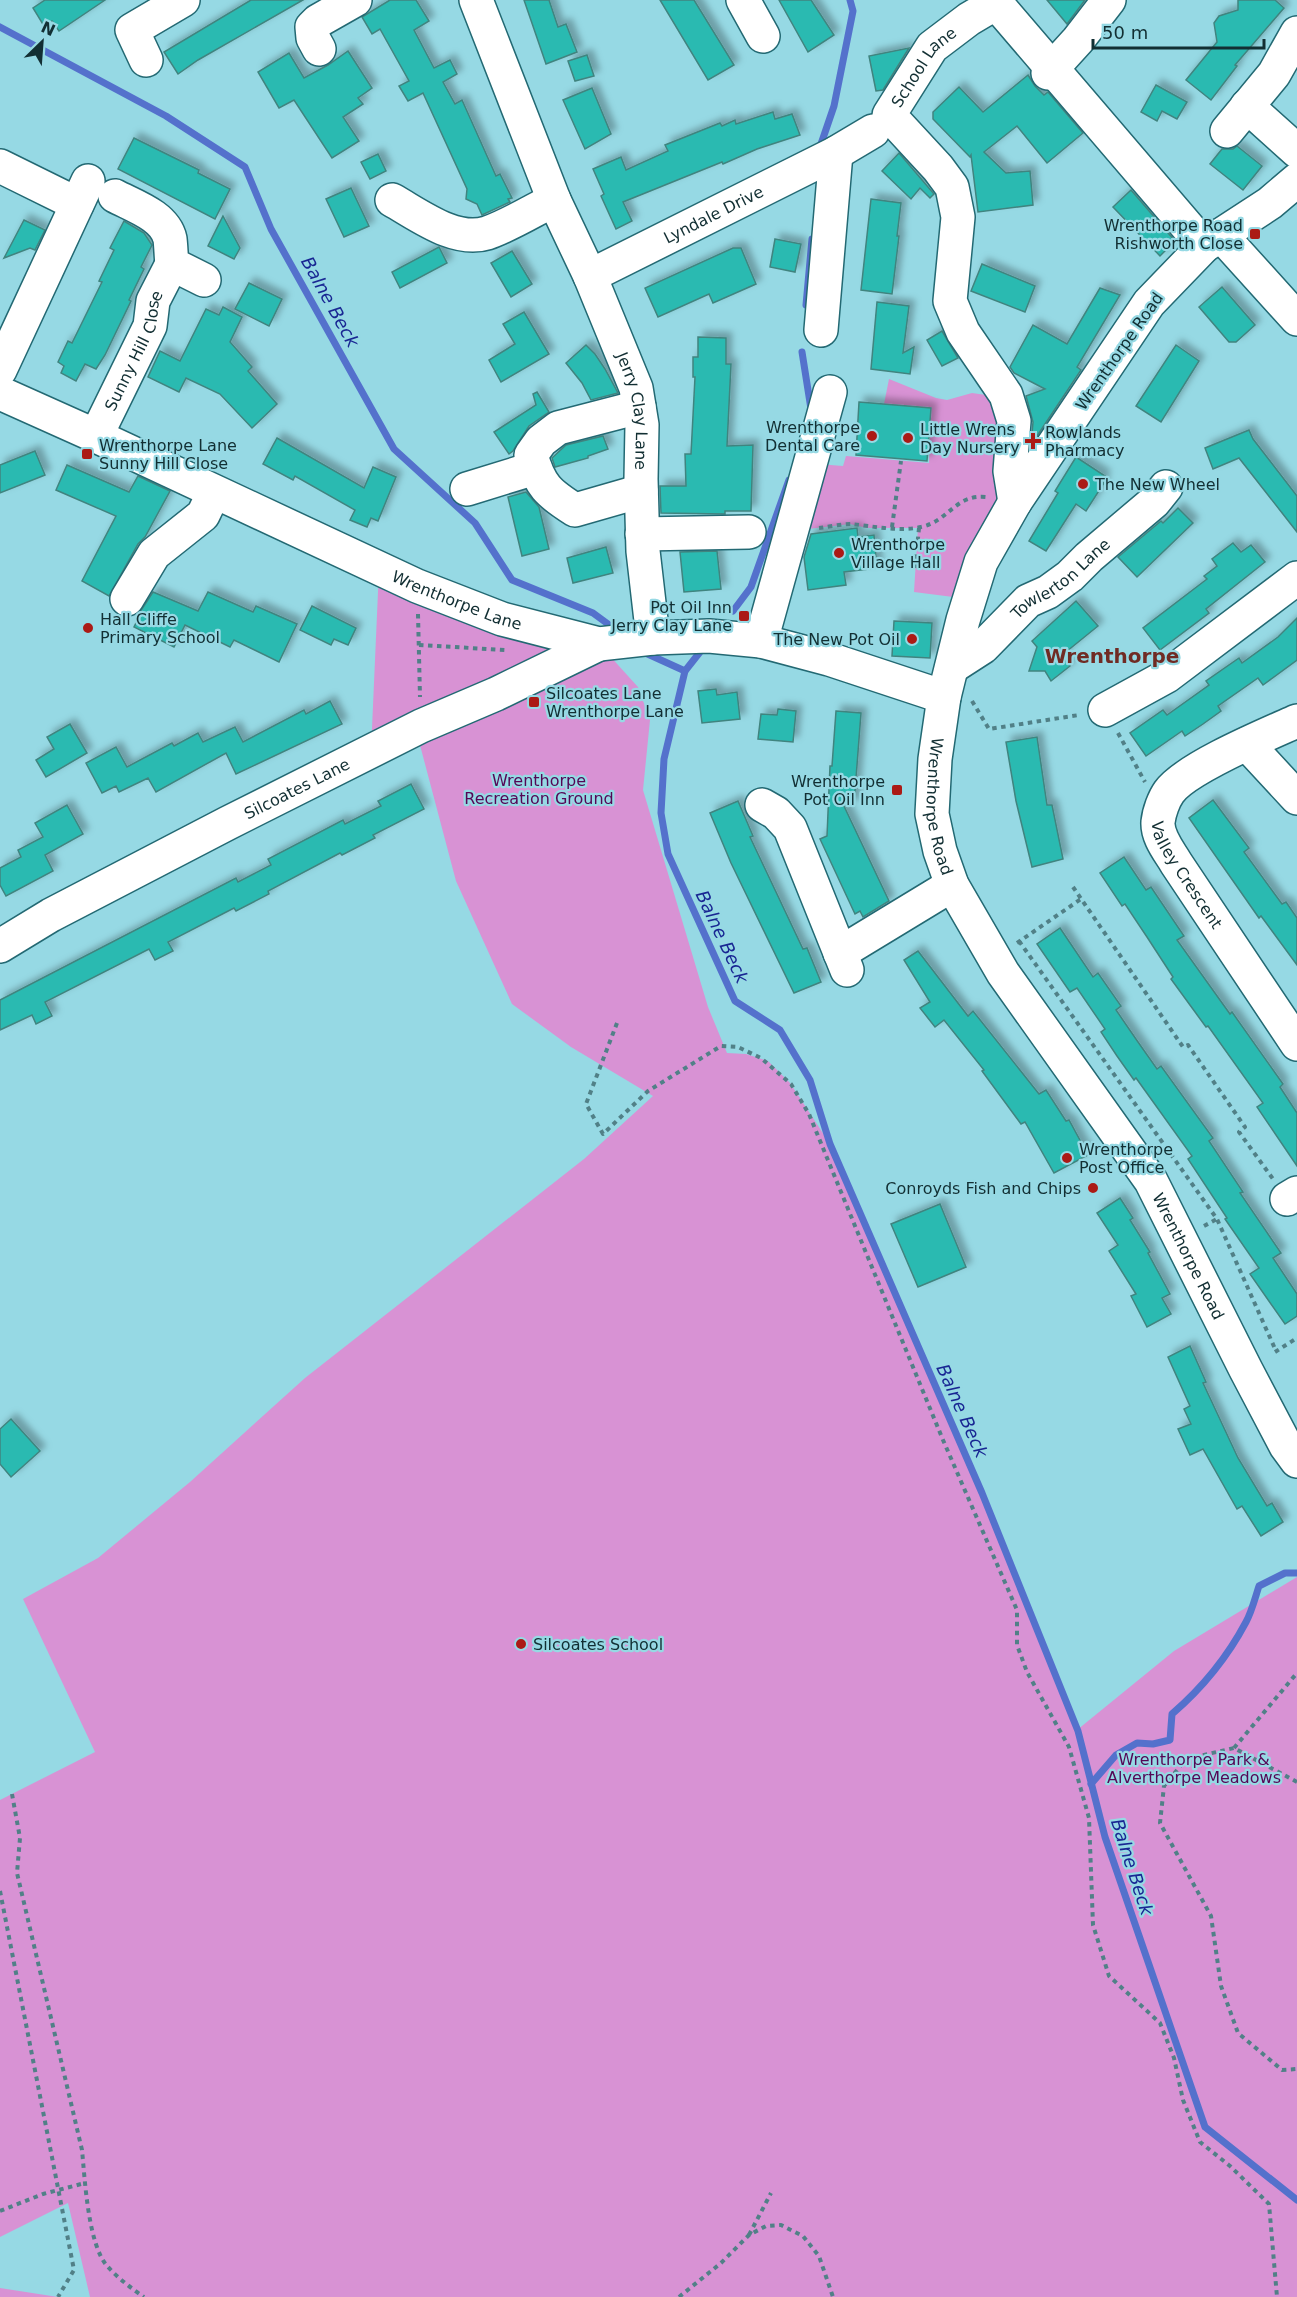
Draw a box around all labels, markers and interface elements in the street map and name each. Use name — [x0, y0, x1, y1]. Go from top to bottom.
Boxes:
north arrow — [12, 12, 72, 72]
scale bar — [1093, 12, 1264, 50]
text: N — [38, 17, 58, 40]
text: 50 m — [1102, 22, 1148, 43]
street label: School Lane — [887, 23, 960, 111]
street label: Lyndale Drive — [661, 182, 767, 248]
place label: Wrenthorpe Road Rishworth Close — [1104, 216, 1243, 253]
marker: Wrenthorpe Road Rishworth Close — [1248, 227, 1262, 241]
water label: Balne Beck — [297, 253, 365, 352]
street label: Sunny Hill Close — [101, 287, 167, 414]
street label: Wrenthorpe Road — [1072, 289, 1167, 414]
street label: Jerry Clay Lane — [612, 348, 651, 470]
place label: Wrenthorpe Dental Care — [765, 418, 860, 455]
place label: Little Wrens Day Nursery — [920, 420, 1020, 457]
place label: Rowlands Pharmacy — [1045, 423, 1125, 460]
marker: Wrenthorpe Dental Care — [865, 429, 879, 443]
marker: Little Wrens Day Nursery — [901, 431, 915, 445]
marker: Rowlands Pharmacy — [1026, 434, 1040, 448]
place label: Wrenthorpe Lane Sunny Hill Close — [99, 436, 237, 473]
marker: Wrenthorpe Lane Sunny Hill Close — [80, 447, 94, 461]
place label: The New Wheel — [1094, 475, 1220, 494]
marker: The New Wheel — [1076, 477, 1090, 491]
place label: Wrenthorpe Village Hall — [851, 535, 945, 572]
street label: Towlerton Lane — [1006, 535, 1114, 623]
marker: Wrenthorpe Village Hall — [832, 546, 846, 560]
street label: Wrenthorpe Lane — [389, 567, 524, 634]
place label: Pot Oil Inn Jerry Clay Lane — [610, 598, 732, 635]
marker: Pot Oil Inn Jerry Clay Lane — [737, 609, 751, 623]
place label: Hall Cliffe Primary School — [100, 610, 220, 647]
marker: Hall Cliffe Primary School — [81, 621, 95, 635]
place label: The New Pot Oil — [772, 630, 900, 649]
marker: The New Pot Oil — [905, 632, 919, 646]
district label: Wrenthorpe — [1045, 644, 1179, 668]
place label: Silcoates Lane Wrenthorpe Lane — [546, 684, 684, 721]
marker: Silcoates Lane Wrenthorpe Lane — [527, 695, 541, 709]
street label: Wrenthorpe Road — [922, 736, 957, 878]
street label: Silcoates Lane — [241, 754, 353, 823]
park label: Wrenthorpe Recreation Ground — [464, 771, 614, 808]
place label: Wrenthorpe Pot Oil Inn — [791, 772, 885, 809]
marker: Wrenthorpe Pot Oil Inn — [890, 783, 904, 797]
street label: Valley Crescent — [1148, 820, 1226, 932]
water label: Balne Beck — [692, 887, 754, 988]
place label: Wrenthorpe Post Office — [1079, 1140, 1173, 1177]
marker: Wrenthorpe Post Office — [1060, 1151, 1074, 1165]
place label: Conroyds Fish and Chips — [885, 1179, 1081, 1198]
marker: Conroyds Fish and Chips — [1086, 1181, 1100, 1195]
street label: Wrenthorpe Road — [1148, 1190, 1228, 1323]
water label: Balne Beck — [932, 1361, 993, 1462]
place label: Silcoates School — [533, 1635, 663, 1654]
marker: Silcoates School — [514, 1637, 528, 1651]
park label: Wrenthorpe Park & Alverthorpe Meadows — [1107, 1750, 1281, 1787]
water label: Balne Beck — [1107, 1816, 1158, 1919]

